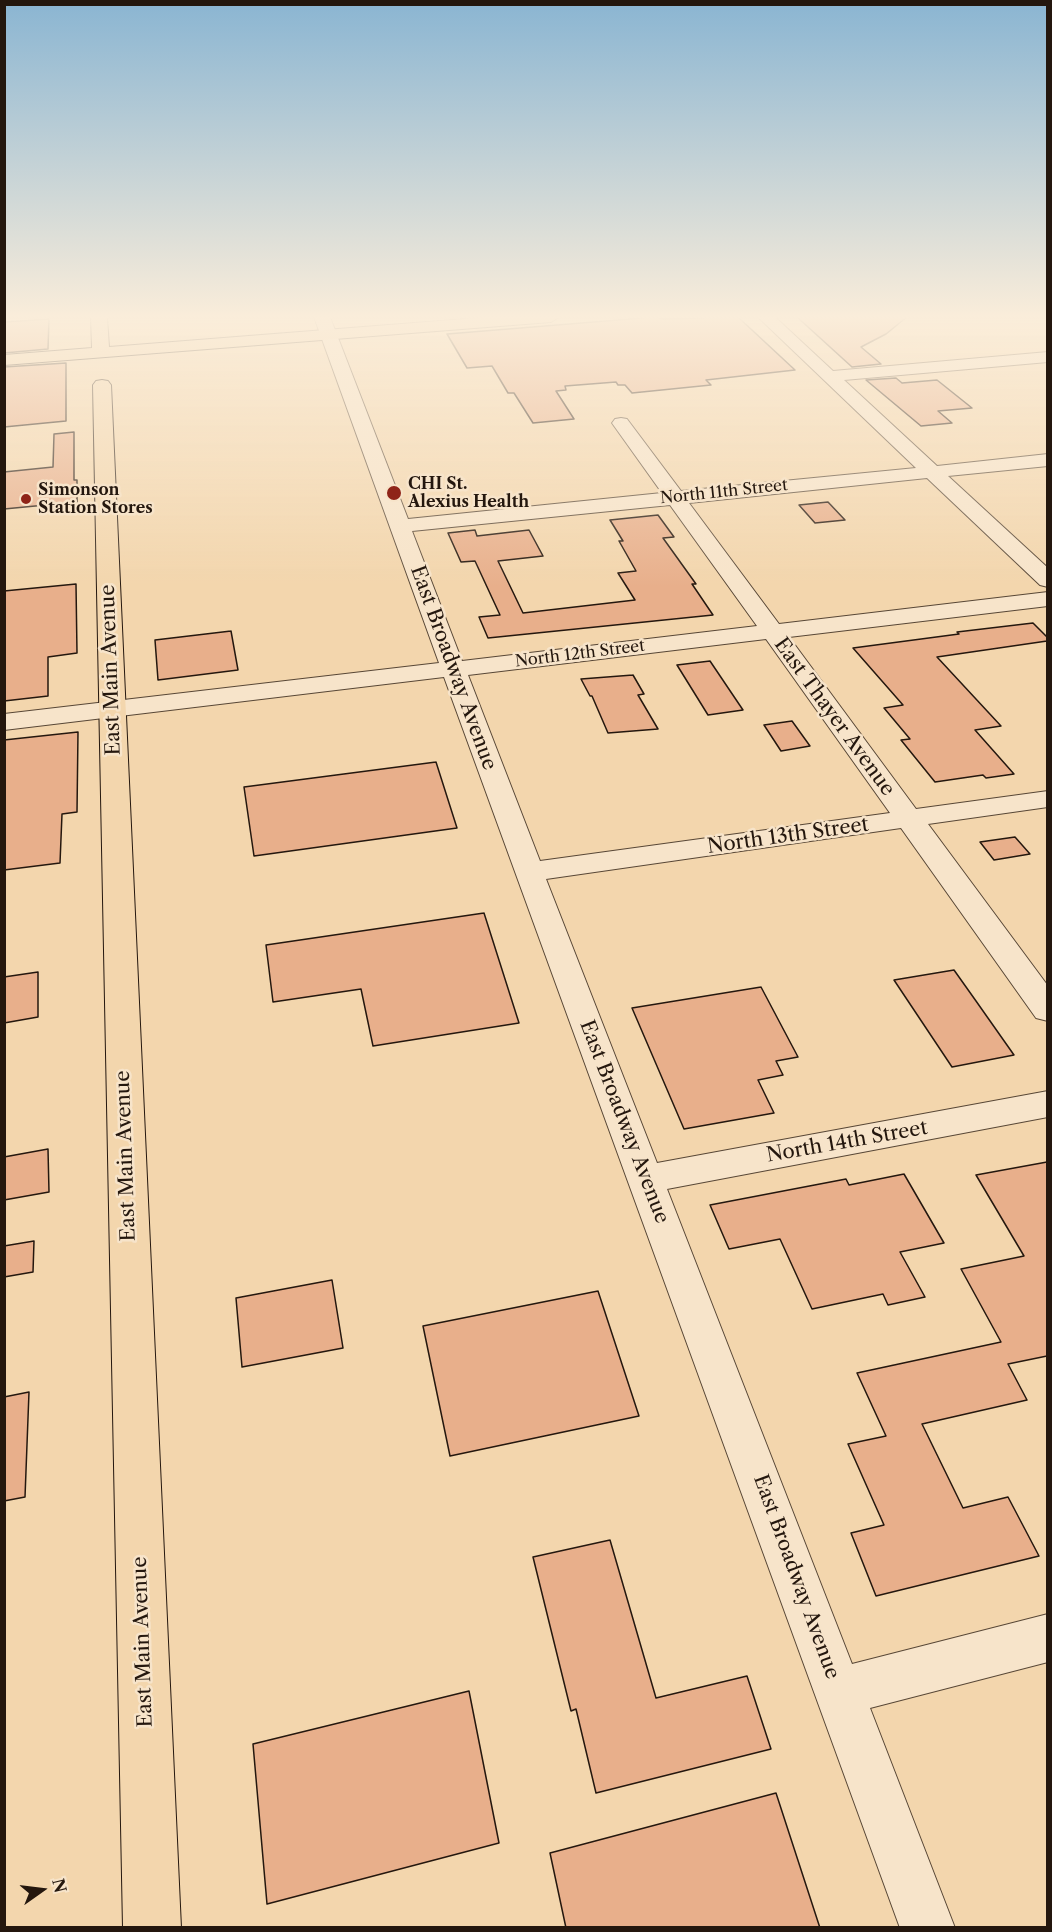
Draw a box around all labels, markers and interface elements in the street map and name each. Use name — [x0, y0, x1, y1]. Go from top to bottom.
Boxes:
place label: CHI St. Alexius Health — [408, 474, 529, 512]
street label: North 11th Street — [659, 476, 789, 508]
place label: Simonson Station Stores — [38, 480, 153, 518]
marker: CHI St. Alexius Health — [385, 484, 403, 502]
marker: Simonson Station Stores — [19, 492, 33, 506]
street label: East Broadway Avenue — [405, 563, 501, 773]
street label: East Main Avenue — [96, 584, 126, 756]
street label: East Thayer Avenue — [769, 633, 899, 801]
street label: North 12th Street — [514, 637, 646, 671]
street label: North 13th Street — [706, 813, 870, 859]
street label: East Broadway Avenue — [574, 1017, 674, 1227]
street label: East Main Avenue — [111, 1070, 141, 1242]
street label: North 14th Street — [765, 1116, 929, 1168]
street label: East Broadway Avenue — [748, 1472, 844, 1682]
street label: East Main Avenue — [128, 1556, 158, 1728]
north arrow — [12, 1860, 72, 1920]
text: N — [48, 1876, 71, 1895]

